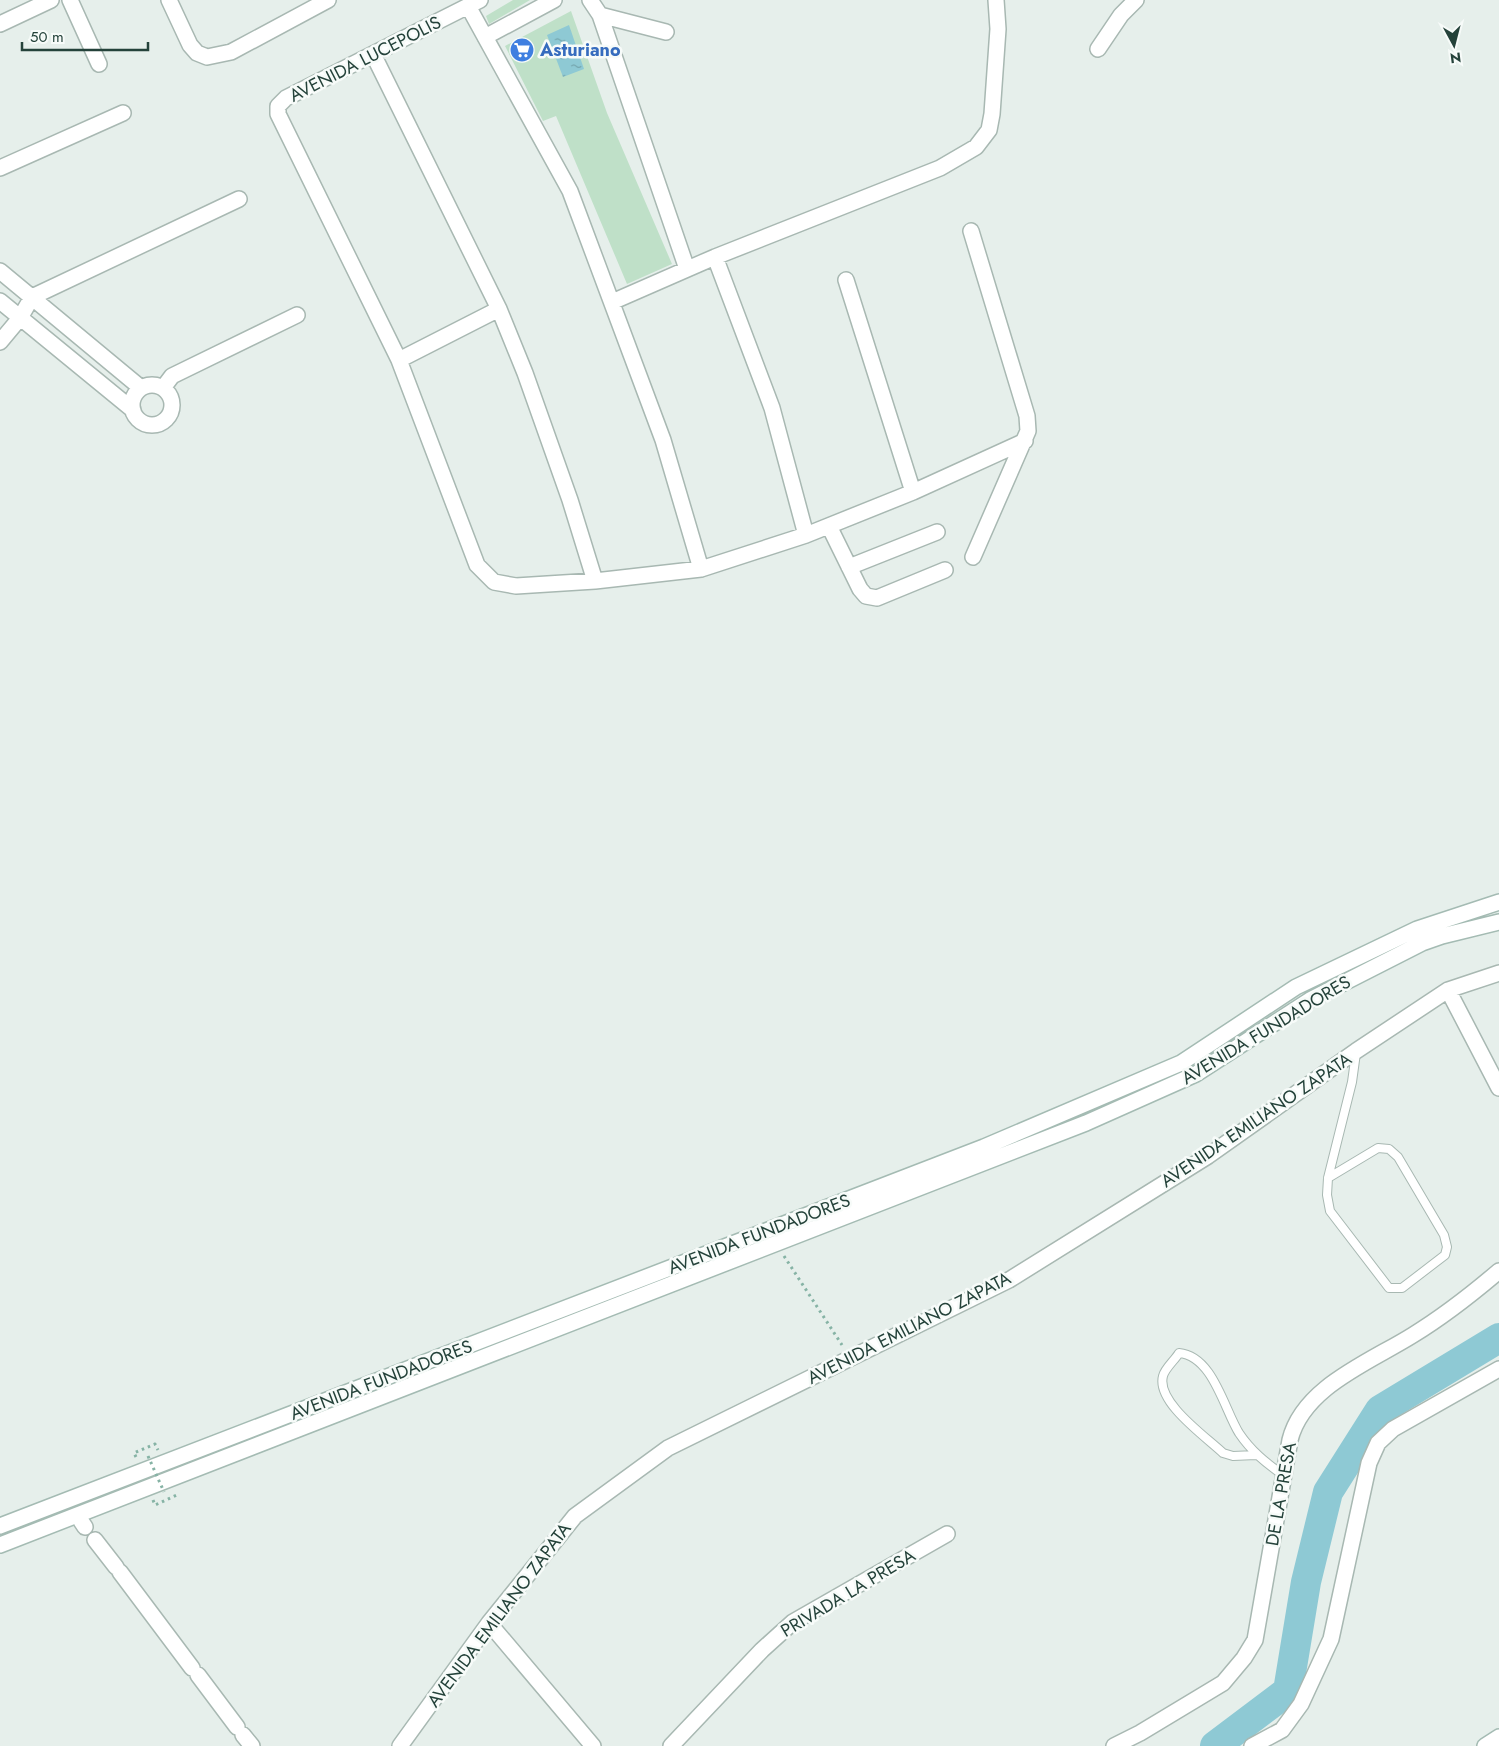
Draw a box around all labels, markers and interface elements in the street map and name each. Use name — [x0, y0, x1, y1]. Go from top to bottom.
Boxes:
street label: AVENIDA LUCEPOLIS — [285, 9, 446, 109]
scale bar — [22, 20, 149, 52]
north arrow — [1429, 20, 1479, 70]
text: 50 m — [30, 26, 64, 48]
supermarket icon: Asturiano — [509, 37, 535, 63]
place label: Asturiano — [539, 37, 621, 63]
text: N — [1449, 47, 1462, 69]
street label: AVENIDA FUNDADORES — [1176, 969, 1356, 1091]
street label: AVENIDA EMILIANO ZAPATA — [1155, 1046, 1357, 1194]
street label: AVENIDA FUNDADORES — [664, 1187, 854, 1281]
street label: AVENIDA EMILIANO ZAPATA — [803, 1265, 1015, 1391]
street label: AVENIDA FUNDADORES — [286, 1333, 476, 1427]
street label: DE LA PRESA — [1259, 1440, 1303, 1548]
street label: AVENIDA EMILIANO ZAPATA — [421, 1517, 577, 1713]
street label: PRIVADA LA PRESA — [776, 1542, 920, 1643]

